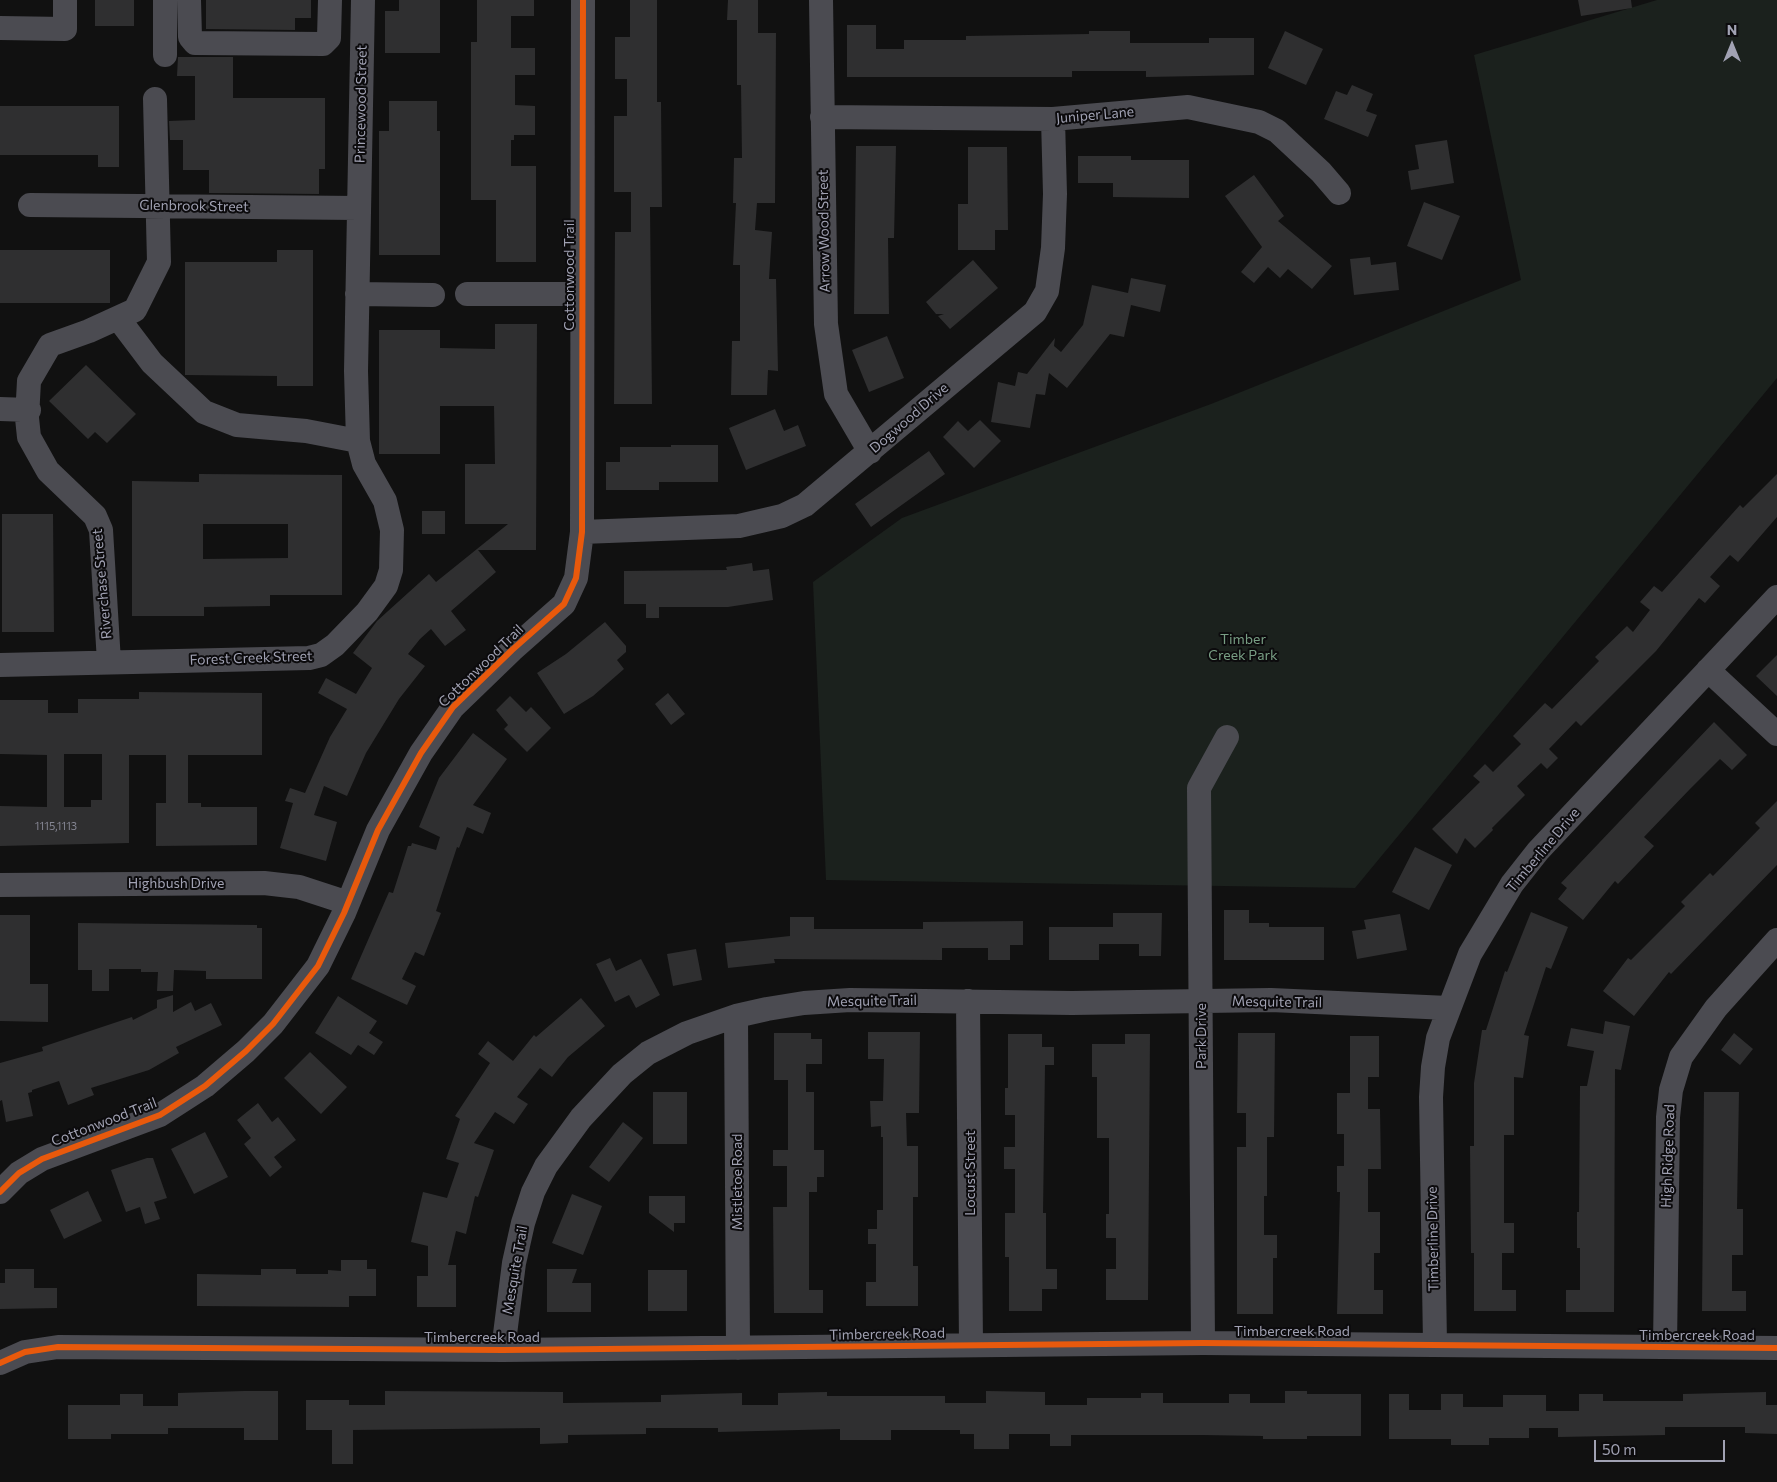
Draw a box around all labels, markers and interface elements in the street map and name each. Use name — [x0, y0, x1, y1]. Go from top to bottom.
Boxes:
north arrow — [1707, 20, 1757, 70]
text: N — [1727, 21, 1737, 38]
street label: Princewood Street — [352, 45, 370, 163]
street label: Juniper Lane — [1055, 103, 1135, 127]
street label: Arrow Wood Street — [815, 169, 833, 293]
street label: Glenbrook Street — [139, 197, 249, 215]
street label: Cottonwood Trail — [561, 219, 577, 331]
street label: Dogwood Drive — [866, 379, 952, 457]
street label: Riverchase Street — [89, 528, 115, 640]
street label: Cottonwood Trail — [435, 621, 527, 711]
park label: Timber Creek Park — [1208, 631, 1278, 664]
street label: Forest Creek Street — [189, 647, 313, 669]
street label: Timberline Drive — [1503, 804, 1583, 896]
house number: 1115,1113 — [35, 819, 77, 833]
street label: Highbush Drive — [128, 875, 224, 891]
street label: Mesquite Trail — [827, 992, 917, 1010]
street label: Mesquite Trail — [1232, 993, 1322, 1011]
street label: Park Drive — [1193, 1003, 1209, 1069]
street label: Cottonwood Trail — [49, 1094, 159, 1150]
street label: High Ridge Road — [1658, 1104, 1678, 1208]
street label: Locust Street — [962, 1130, 978, 1216]
street label: Mistletoe Road — [729, 1134, 745, 1230]
street label: Timberline Drive — [1424, 1186, 1442, 1292]
street label: Mesquite Trail — [499, 1224, 531, 1316]
street label: Timbercreek Road — [1234, 1323, 1350, 1339]
street label: Timbercreek Road — [829, 1325, 945, 1343]
street label: Timbercreek Road — [1639, 1327, 1755, 1343]
street label: Timbercreek Road — [424, 1329, 540, 1345]
scale bar — [1597, 1430, 1728, 1462]
text: 50 m — [1602, 1440, 1636, 1458]

